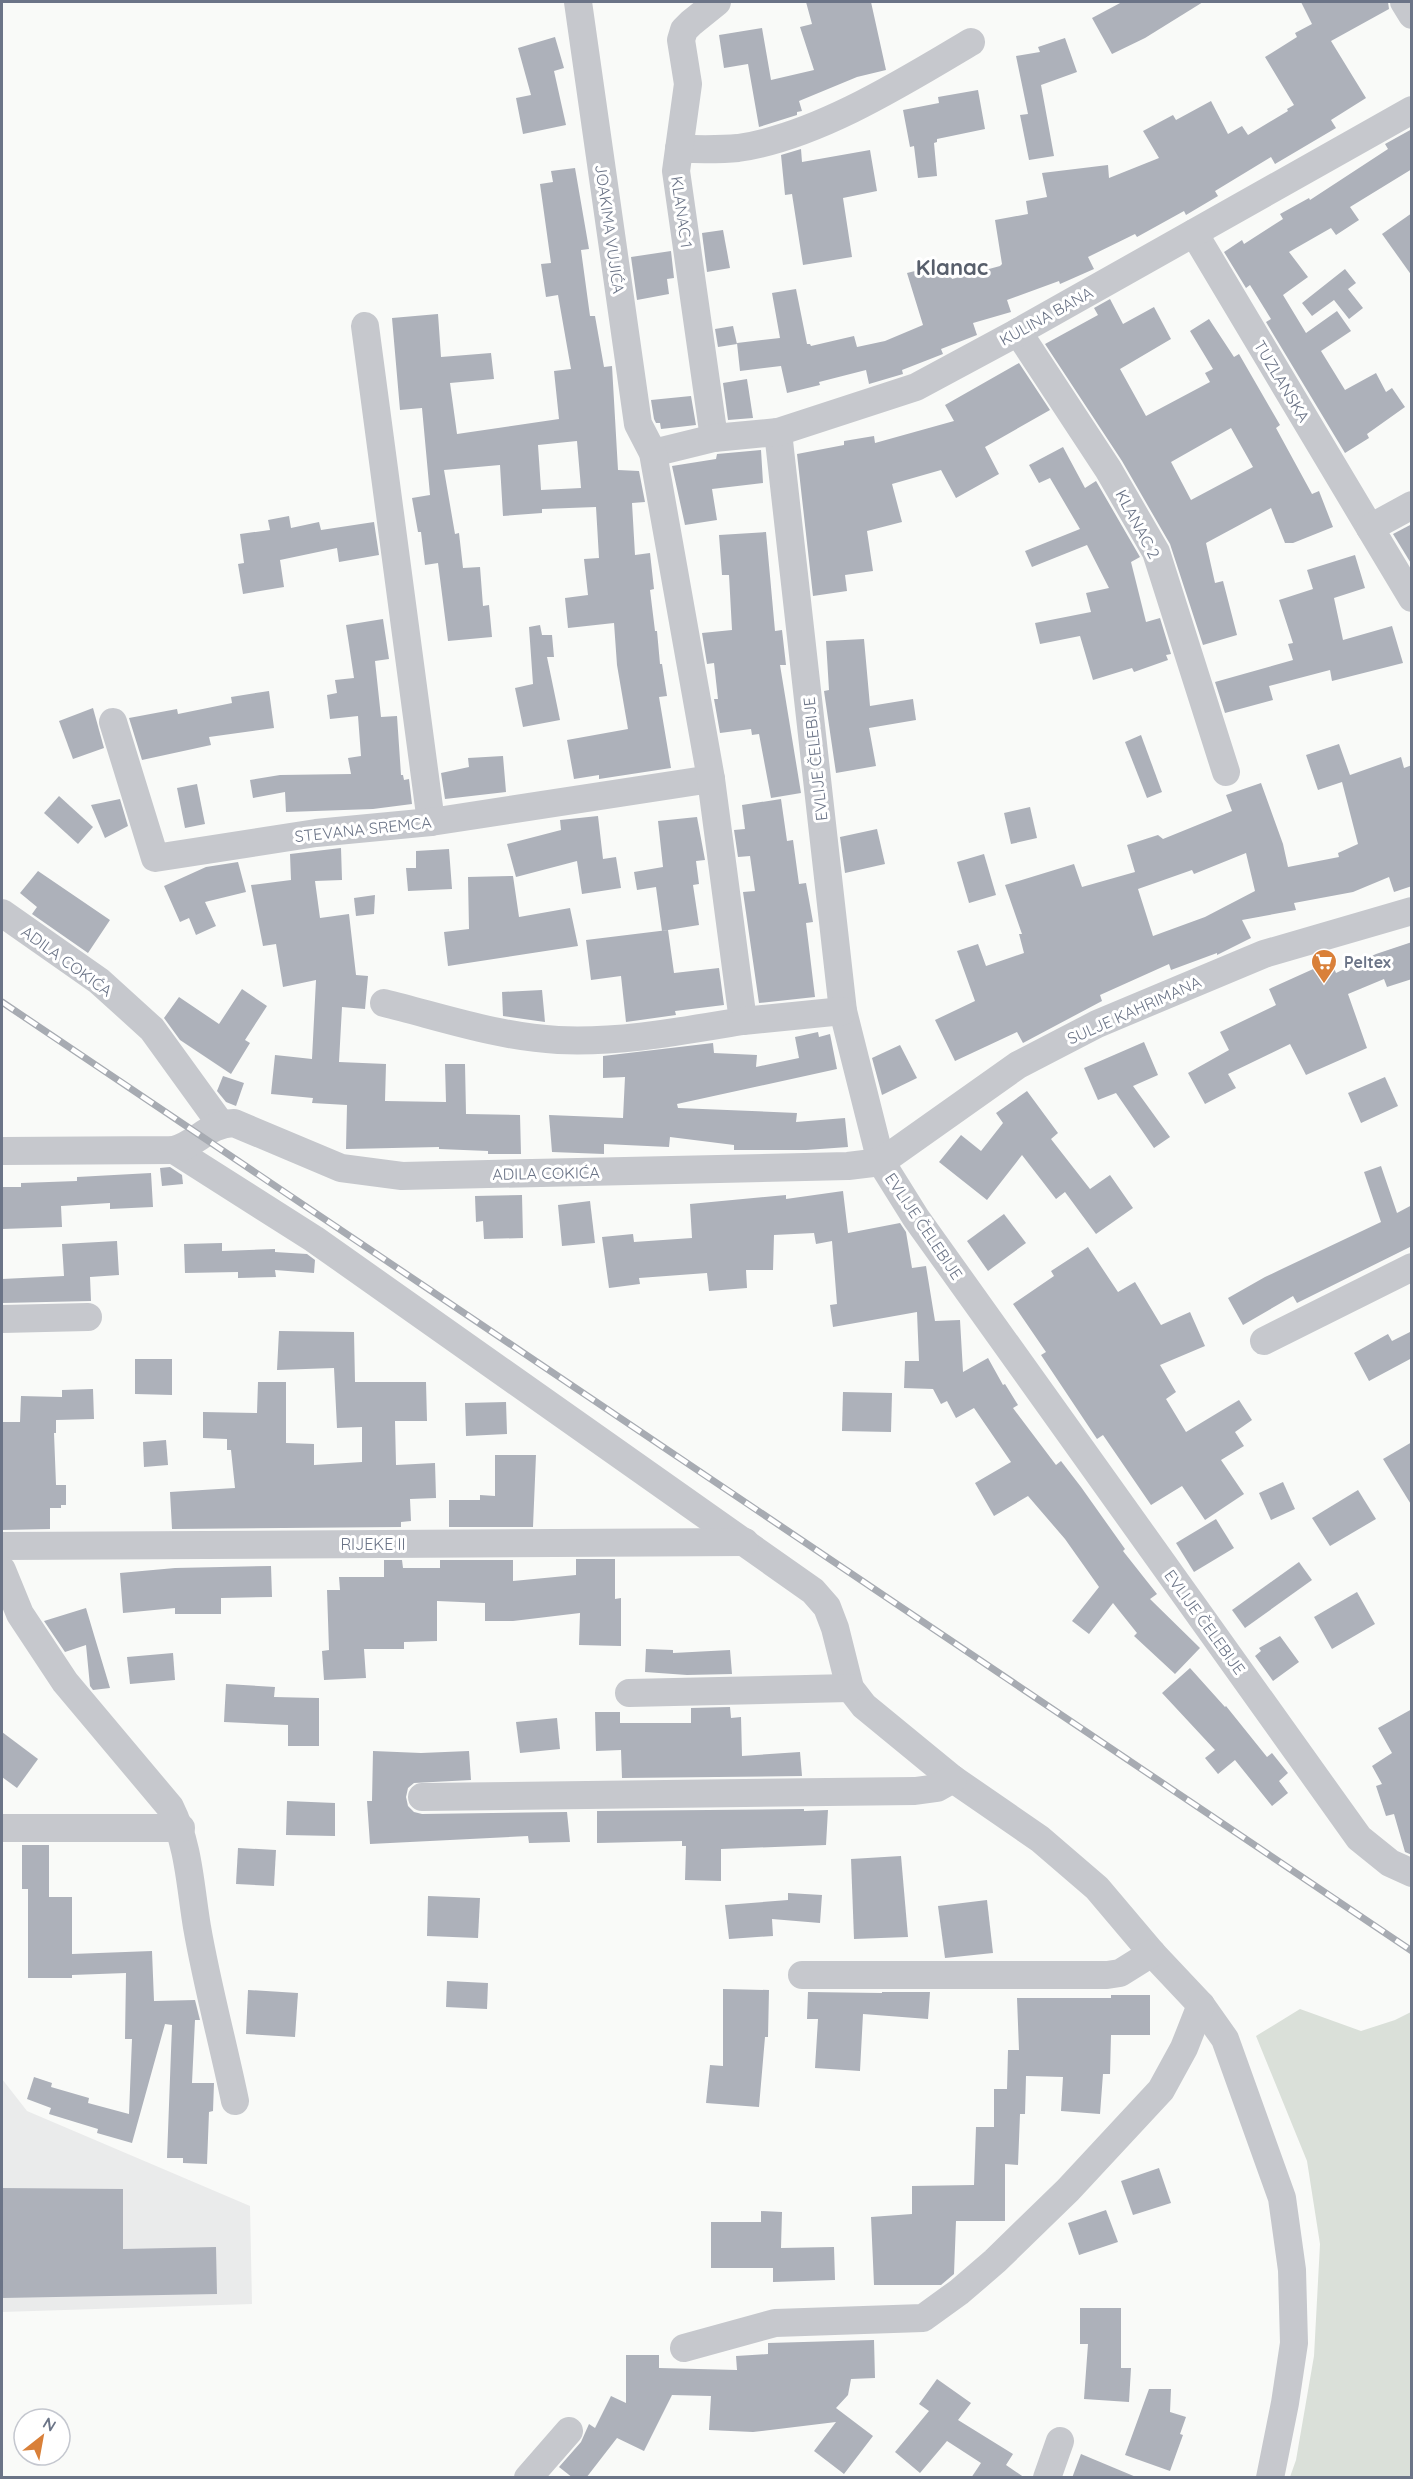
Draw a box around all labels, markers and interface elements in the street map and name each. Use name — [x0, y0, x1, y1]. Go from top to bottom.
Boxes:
street label: JOAKIMA VUJIĆA — [591, 163, 629, 295]
street label: KLANAC 1 — [667, 175, 697, 249]
district label: Klanac — [916, 253, 988, 281]
street label: KULINA BANA — [996, 282, 1096, 350]
street label: TUZLANSKA — [1250, 336, 1314, 426]
street label: KLANAC 2 — [1112, 486, 1165, 562]
street label: EVLIJE ČELEBIJE — [799, 696, 831, 822]
street label: STEVANA SREMCA — [294, 812, 432, 846]
street label: ADILA COKIĆA — [18, 921, 116, 1001]
supermarket icon: Peltex — [1309, 947, 1339, 985]
place label: Peltex — [1344, 952, 1391, 972]
street label: SULJE KAHRIMANA — [1064, 971, 1204, 1049]
street label: ADILA COKIĆA — [492, 1162, 600, 1184]
street label: EVLIJE ČELEBIJE — [881, 1169, 967, 1283]
street label: RIJEKE II — [340, 1534, 406, 1554]
street label: EVLIJE ČELEBIJE — [1160, 1566, 1250, 1678]
north arrow — [12, 2407, 72, 2467]
text: N — [40, 2413, 60, 2436]

